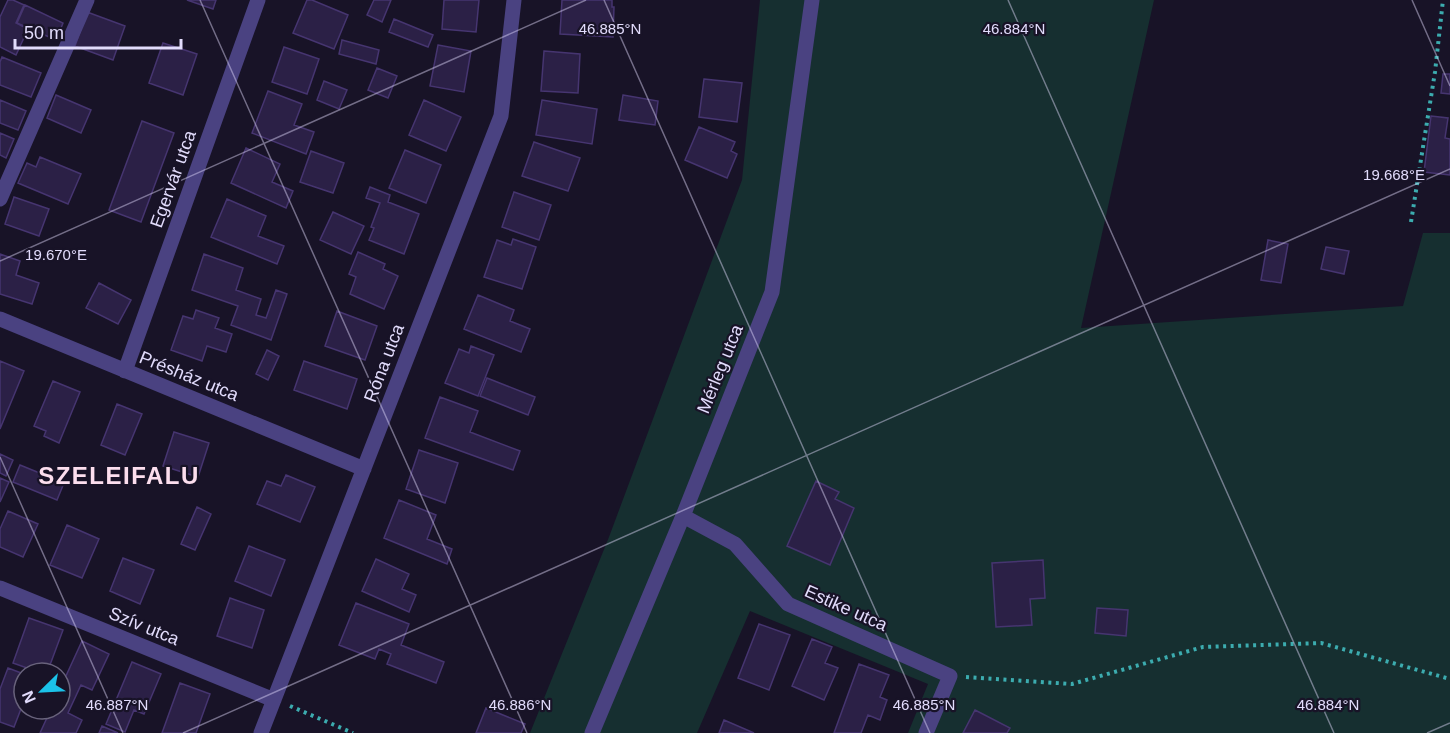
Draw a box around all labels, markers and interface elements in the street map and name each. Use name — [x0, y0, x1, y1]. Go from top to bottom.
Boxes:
scale bar — [15, 12, 182, 50]
text: 46.885°N — [579, 20, 641, 37]
text: 46.884°N — [983, 20, 1045, 37]
text: 50 m — [24, 23, 64, 43]
street label: Egervár utca — [146, 127, 200, 230]
text: 19.668°E — [1363, 166, 1425, 183]
text: 19.670°E — [25, 246, 87, 263]
street label: Róna utca — [360, 320, 408, 405]
street label: Mérleg utca — [693, 321, 747, 416]
street label: Présház utca — [137, 347, 242, 405]
district label: SZELEIFALU — [38, 462, 200, 489]
street label: Estike utca — [802, 581, 891, 635]
street label: Szív utca — [106, 603, 183, 650]
north arrow — [12, 661, 72, 721]
text: N — [19, 688, 39, 706]
text: 46.887°N — [86, 696, 148, 713]
text: 46.886°N — [489, 696, 551, 713]
text: 46.885°N — [893, 696, 955, 713]
text: 46.884°N — [1297, 696, 1359, 713]

